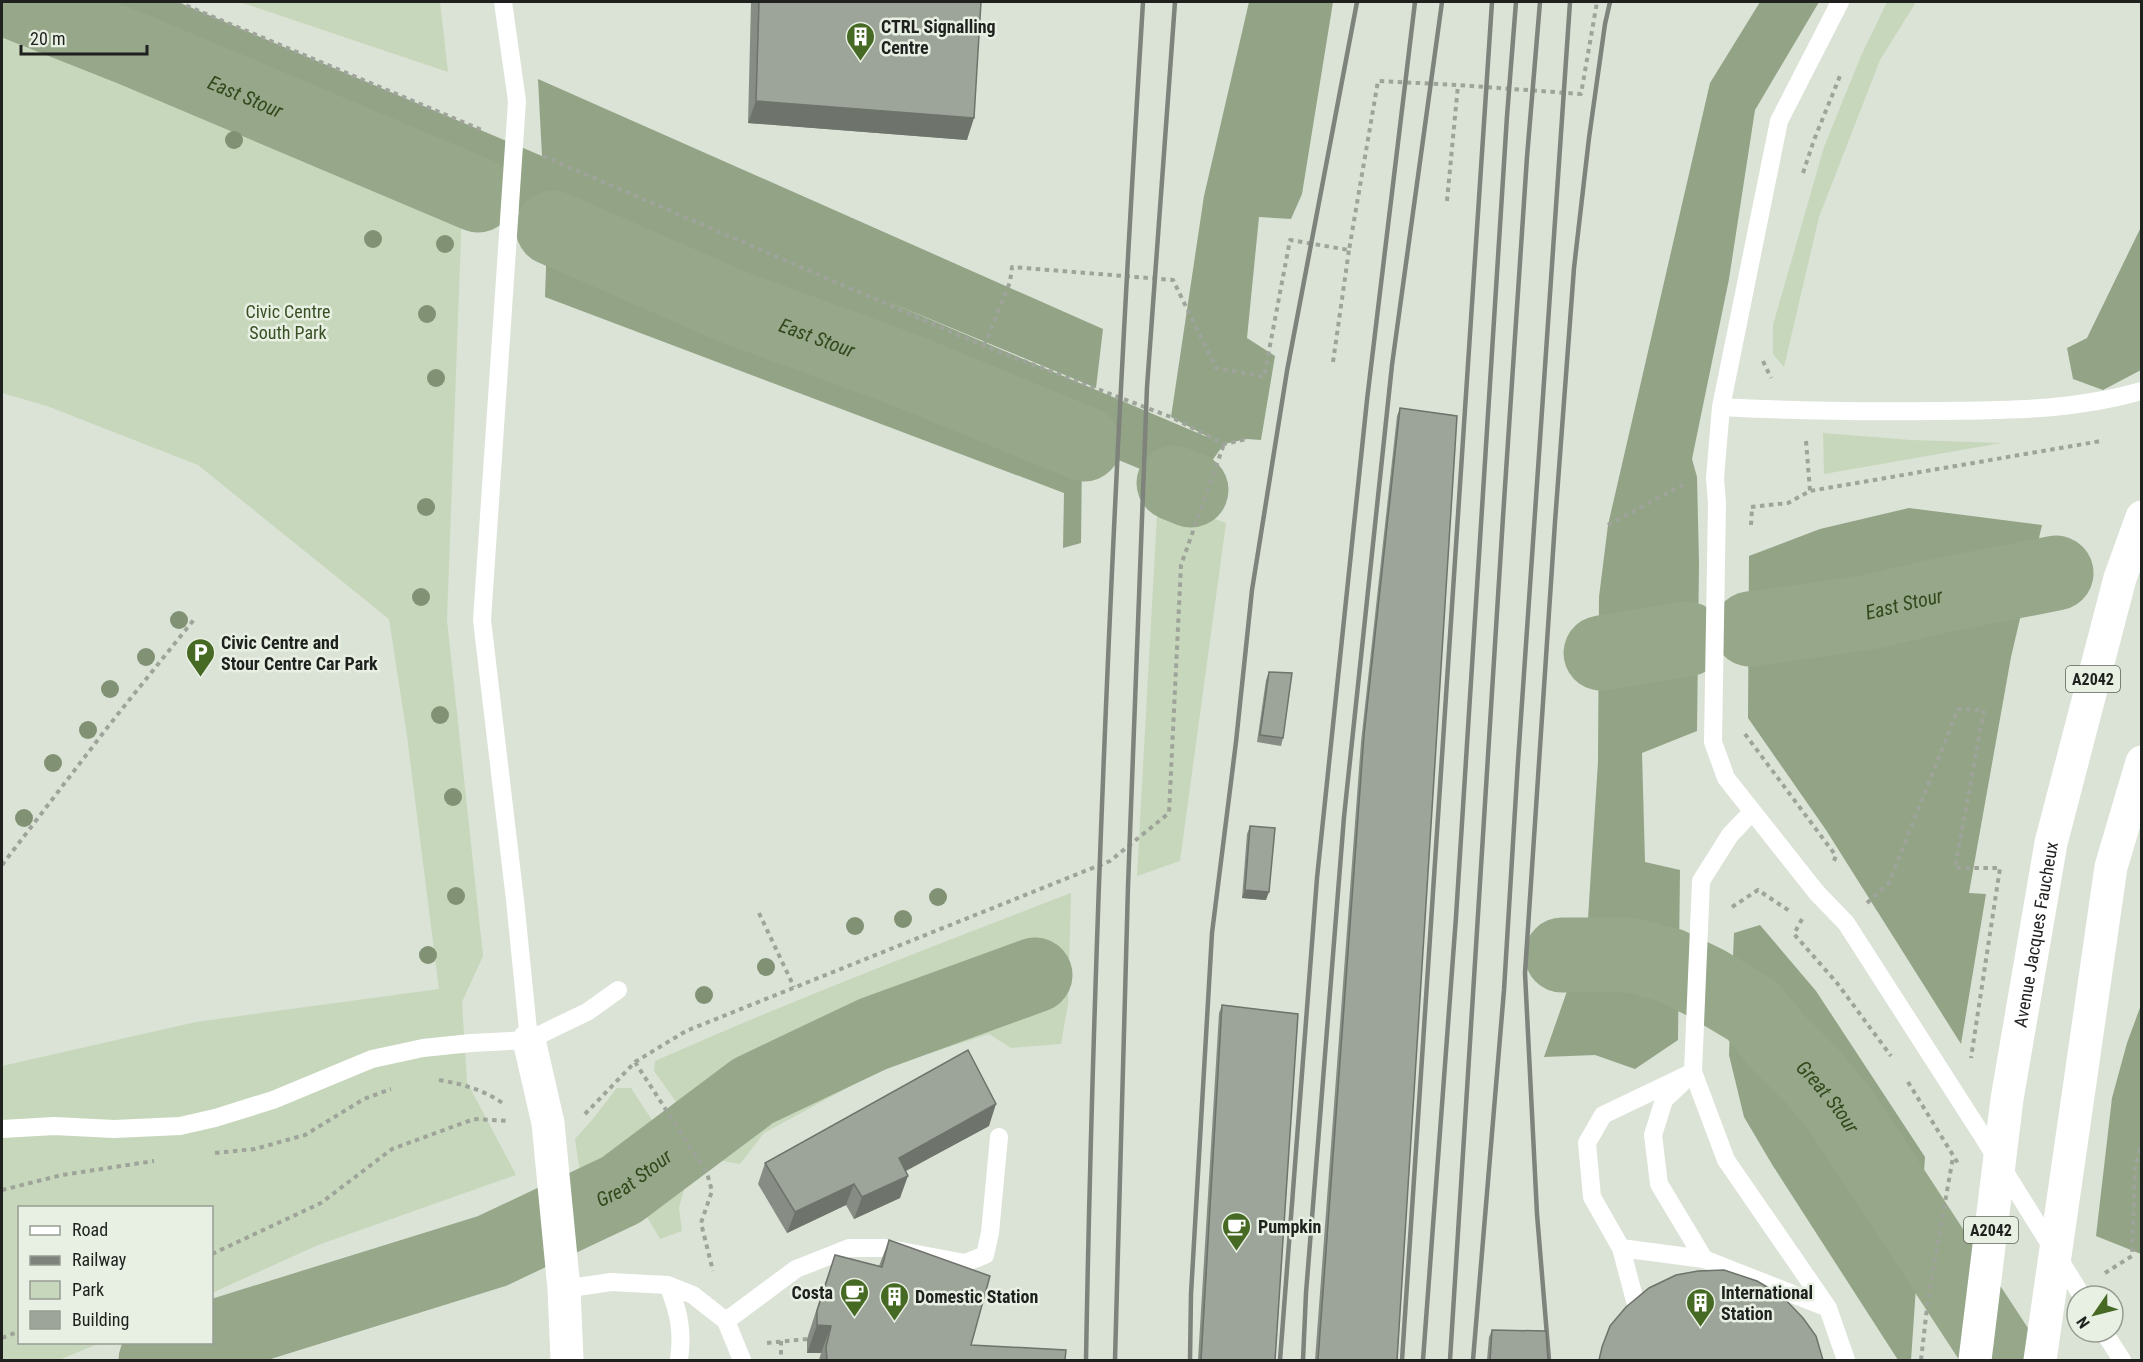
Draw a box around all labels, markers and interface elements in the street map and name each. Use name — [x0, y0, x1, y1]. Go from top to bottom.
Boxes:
place label: CTRL Signalling Centre — [881, 16, 996, 58]
scale bar — [21, 18, 147, 56]
building icon: CTRL Signalling Centre — [844, 20, 876, 62]
text: 20 m — [30, 28, 65, 49]
water label: East Stour — [204, 70, 287, 123]
park label: Civic Centre South Park — [245, 301, 331, 343]
water label: East Stour — [776, 313, 859, 363]
water label: East Stour — [1863, 583, 1946, 625]
place label: Civic Centre and Stour Centre Car Park — [221, 632, 378, 674]
parking icon: Civic Centre and Stour Centre Car Park — [184, 636, 216, 678]
road number: A2042 — [2066, 666, 2120, 692]
street label: Avenue Jacques Faucheux — [2009, 840, 2062, 1029]
water label: Great Stour — [1791, 1055, 1865, 1138]
water label: Great Stour — [592, 1144, 677, 1212]
legend — [18, 1206, 213, 1344]
cafe icon: Pumpkin — [1221, 1210, 1253, 1252]
place label: Pumpkin — [1258, 1216, 1321, 1237]
road number: A2042 — [1964, 1217, 2018, 1243]
text: Road — [72, 1219, 108, 1240]
text: Railway — [72, 1249, 127, 1270]
cafe icon: Costa — [838, 1276, 870, 1318]
text: Park — [72, 1279, 104, 1300]
building icon: Domestic Station — [878, 1280, 910, 1322]
place label: Costa — [792, 1282, 833, 1303]
place label: International Station — [1721, 1282, 1813, 1324]
north arrow — [2065, 1284, 2125, 1344]
place label: Domestic Station — [915, 1286, 1038, 1307]
building icon: International Station — [1684, 1286, 1716, 1328]
text: Building — [72, 1309, 129, 1330]
text: N — [2073, 1313, 2094, 1332]

